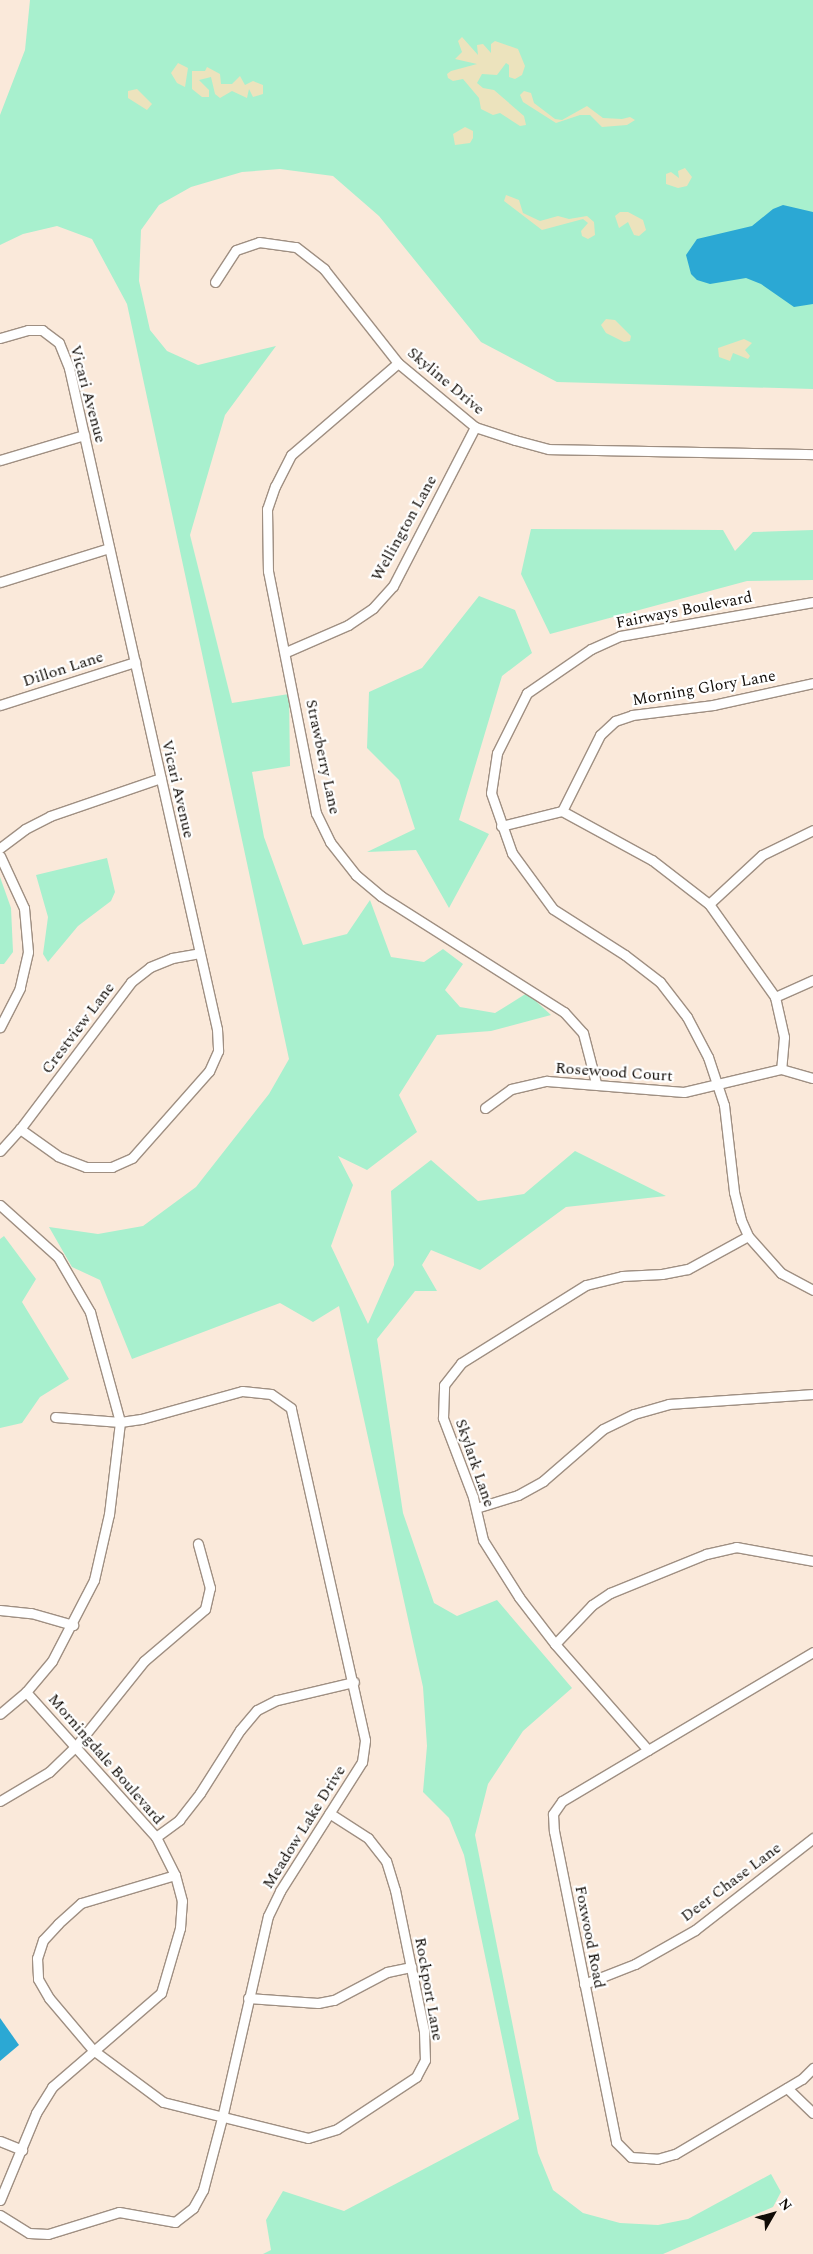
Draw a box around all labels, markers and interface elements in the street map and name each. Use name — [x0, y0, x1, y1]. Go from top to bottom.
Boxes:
street label: Vicari Avenue — [66, 343, 110, 445]
street label: Skyline Drive — [403, 343, 489, 419]
street label: Wellington Lane — [367, 472, 441, 584]
street label: Fairways Boulevard — [614, 587, 754, 633]
street label: Dillon Lane — [20, 647, 106, 691]
street label: Morning Glory Lane — [631, 666, 777, 710]
street label: Strawberry Lane — [301, 698, 345, 816]
street label: Vicari Avenue — [157, 738, 199, 840]
street label: Crestview Lane — [37, 978, 119, 1078]
street label: Rosewood Court — [555, 1058, 673, 1086]
street label: Skylark Lane — [451, 1416, 499, 1510]
street label: Morningdale Boulevard — [44, 1690, 168, 1828]
street label: Meadow Lake Drive — [258, 1762, 350, 1892]
street label: Deer Chase Lane — [677, 1838, 785, 1926]
street label: Foxwood Road — [571, 1884, 609, 1990]
street label: Rockport Lane — [410, 1936, 448, 2042]
north arrow — [748, 2189, 798, 2239]
text: N — [773, 2193, 797, 2215]

